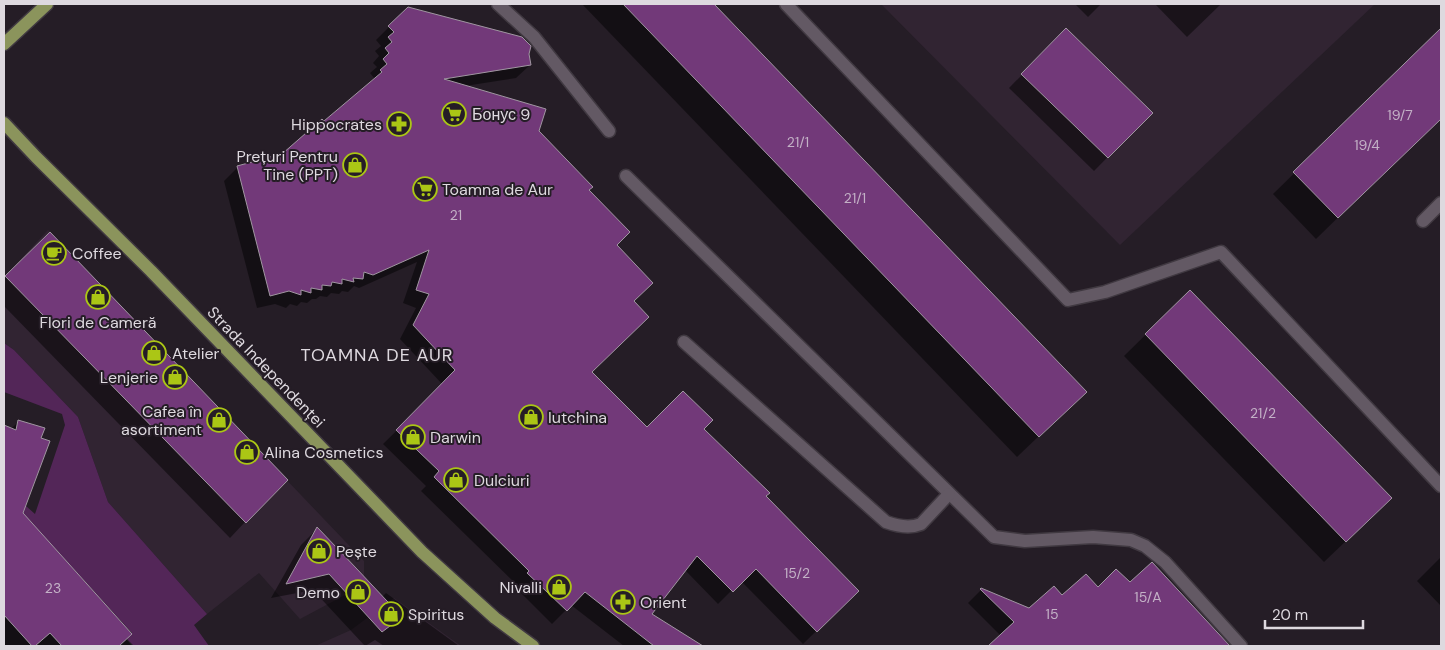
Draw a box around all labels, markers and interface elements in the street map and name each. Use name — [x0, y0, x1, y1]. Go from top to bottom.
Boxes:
supermarket icon: Бонус 9 — [441, 101, 467, 127]
place label: Бонус 9 — [472, 104, 530, 125]
house number: 19/7 — [1387, 106, 1413, 124]
pharmacy icon: Hippocrates — [386, 111, 412, 137]
place label: Hippocrates — [291, 114, 382, 135]
house number: 21/1 — [787, 133, 809, 151]
house number: 19/4 — [1354, 136, 1380, 154]
place label: Prețuri Pentru Tine (PPT) — [236, 146, 338, 185]
shop icon: Prețuri Pentru Tine (PPT) — [342, 152, 368, 178]
supermarket icon: Toamna de Aur — [412, 176, 438, 202]
place label: Toamna de Aur — [442, 179, 553, 200]
house number: 21/1 — [844, 189, 866, 207]
house number: 21 — [450, 206, 462, 224]
cafe icon: Coffee — [41, 240, 67, 266]
place label: Coffee — [72, 243, 122, 264]
shop icon: Flori de Cameră — [85, 284, 111, 310]
street label: Strada Independenței — [203, 302, 329, 432]
place label: Flori de Cameră — [39, 312, 157, 333]
shop icon: Atelier — [141, 340, 167, 366]
place label: Atelier — [172, 343, 220, 364]
district label: TOAMNA DE AUR — [301, 343, 454, 367]
shop icon: Lenjerie — [162, 364, 188, 390]
place label: Lenjerie — [100, 367, 158, 388]
place label: Cafea în asortiment — [121, 401, 202, 440]
shop icon: Iutchina — [518, 404, 544, 430]
house number: 21/2 — [1250, 404, 1276, 422]
shop icon: Cafea în asortiment — [206, 407, 232, 433]
place label: Iutchina — [548, 407, 607, 428]
shop icon: Darwin — [400, 424, 426, 450]
place label: Darwin — [430, 427, 481, 448]
shop icon: Alina Cosmetics — [234, 439, 260, 465]
place label: Alina Cosmetics — [264, 442, 384, 463]
shop icon: Dulciuri — [443, 467, 469, 493]
place label: Dulciuri — [474, 470, 530, 491]
shop icon: Pește — [306, 538, 332, 564]
place label: Pește — [336, 541, 377, 562]
house number: 15/2 — [784, 564, 810, 582]
shop icon: Nivalli — [546, 574, 572, 600]
place label: Nivalli — [499, 577, 542, 598]
house number: 23 — [45, 579, 61, 597]
shop icon: Demo — [345, 579, 371, 605]
place label: Demo — [296, 582, 340, 603]
house number: 15/A — [1134, 588, 1162, 606]
pharmacy icon: Orient — [610, 589, 636, 615]
place label: Orient — [640, 592, 687, 613]
scale bar — [1265, 598, 1362, 630]
shop icon: Spiritus — [378, 601, 404, 627]
place label: Spiritus — [408, 604, 464, 625]
house number: 15 — [1046, 605, 1058, 623]
text: 20 m — [1272, 605, 1308, 625]

